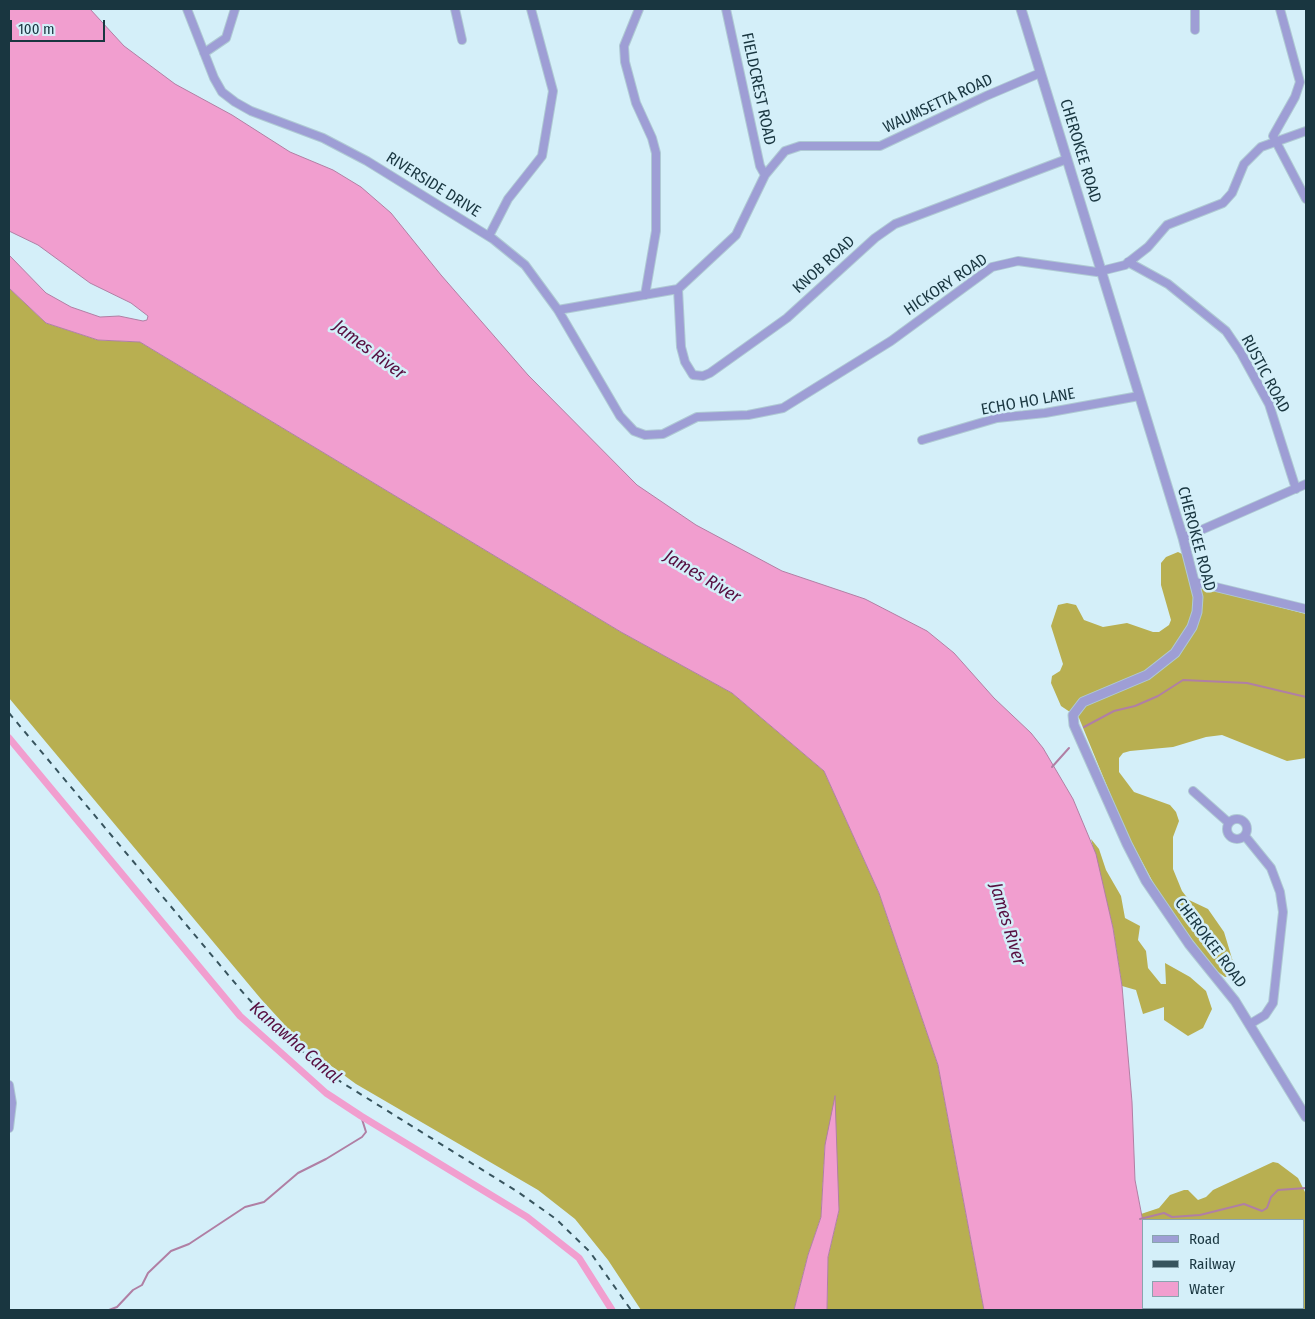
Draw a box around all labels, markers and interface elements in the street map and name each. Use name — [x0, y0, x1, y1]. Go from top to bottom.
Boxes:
scale bar — [12, 10, 108, 42]
text: 100 m — [18, 20, 55, 38]
street label: FIELDCREST ROAD — [737, 31, 779, 147]
street label: WAUMSETTA ROAD — [880, 70, 996, 138]
street label: CHEROKEE ROAD — [1055, 97, 1105, 205]
street label: RIVERSIDE DRIVE — [382, 148, 484, 222]
street label: KNOB ROAD — [789, 232, 859, 298]
street label: HICKORY ROAD — [901, 250, 991, 320]
water label: James River — [328, 316, 410, 384]
street label: RUSTIC ROAD — [1237, 332, 1293, 416]
street label: ECHO HO LANE — [979, 384, 1077, 420]
street label: CHEROKEE ROAD — [1173, 485, 1219, 593]
water label: James River — [660, 546, 744, 608]
water label: James River — [984, 880, 1030, 968]
street label: CHEROKEE ROAD — [1170, 894, 1250, 992]
water label: Kanawha Canal — [245, 998, 345, 1088]
legend — [1142, 1219, 1305, 1309]
text: Road — [1189, 1230, 1220, 1248]
text: Railway — [1189, 1255, 1236, 1273]
text: Water — [1189, 1280, 1224, 1298]

